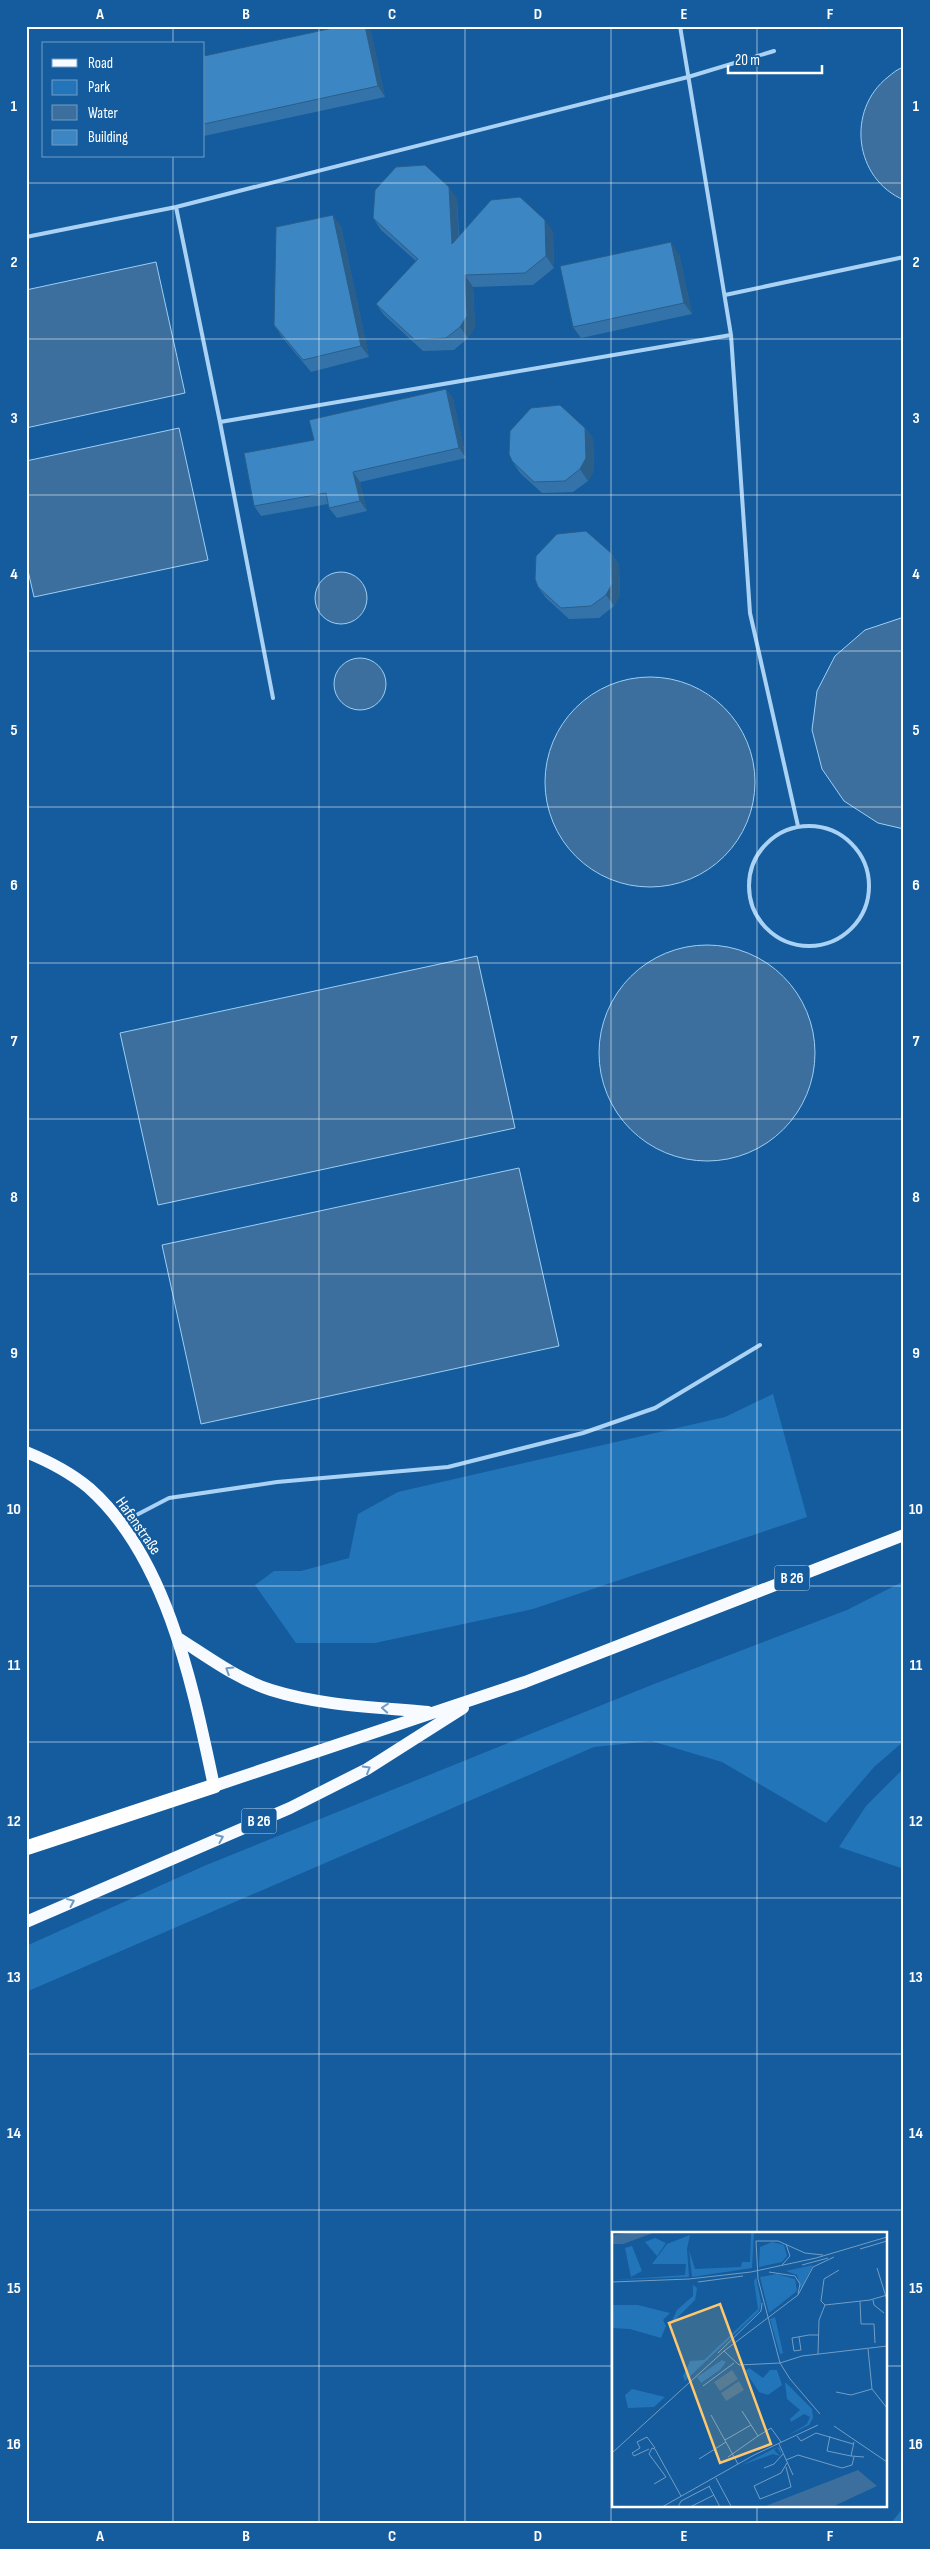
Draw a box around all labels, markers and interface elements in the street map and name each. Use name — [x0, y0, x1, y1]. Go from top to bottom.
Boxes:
text: A — [95, 5, 104, 24]
text: B — [242, 5, 250, 24]
text: C — [388, 5, 396, 24]
text: D — [534, 5, 542, 24]
text: E — [681, 5, 688, 24]
text: F — [827, 5, 834, 24]
legend — [42, 42, 205, 158]
scale bar — [728, 42, 821, 74]
text: 20 m — [735, 51, 760, 70]
text: Road — [88, 54, 113, 73]
text: Park — [88, 78, 110, 97]
text: 1 — [11, 97, 18, 116]
text: 1 — [913, 97, 920, 116]
text: Water — [88, 104, 119, 123]
text: Building — [88, 128, 128, 147]
text: 2 — [10, 253, 18, 272]
text: 2 — [912, 253, 920, 272]
text: 3 — [10, 409, 18, 428]
text: 3 — [912, 409, 920, 428]
text: 4 — [10, 565, 18, 584]
text: 4 — [912, 565, 920, 584]
text: 5 — [10, 721, 18, 740]
text: 5 — [912, 721, 920, 740]
text: 6 — [10, 876, 18, 895]
text: 6 — [912, 876, 920, 895]
text: 7 — [11, 1032, 18, 1051]
text: 7 — [913, 1032, 920, 1051]
text: 8 — [10, 1188, 18, 1207]
text: 8 — [912, 1188, 920, 1207]
text: 9 — [10, 1344, 18, 1363]
text: 9 — [912, 1344, 920, 1363]
street label: Hafenstraße — [111, 1493, 165, 1559]
text: 10 — [7, 1500, 21, 1519]
text: 10 — [909, 1500, 923, 1519]
road number: B 26 — [774, 1566, 810, 1590]
text: 11 — [8, 1656, 21, 1675]
text: 11 — [910, 1656, 923, 1675]
one-way arrow — [225, 1667, 234, 1676]
one-way arrow — [381, 1703, 389, 1714]
one-way arrow — [361, 1765, 370, 1775]
road number: B 26 — [242, 1808, 276, 1834]
text: 12 — [7, 1812, 21, 1831]
text: 12 — [909, 1812, 923, 1831]
one-way arrow — [215, 1833, 224, 1844]
one-way arrow — [66, 1898, 75, 1909]
text: 13 — [7, 1968, 21, 1987]
text: 13 — [909, 1968, 923, 1987]
text: 14 — [7, 2124, 21, 2143]
text: 14 — [909, 2124, 923, 2143]
inset map — [612, 2232, 888, 2506]
text: 15 — [7, 2279, 21, 2298]
text: 15 — [909, 2279, 923, 2298]
text: 16 — [7, 2435, 21, 2454]
text: 16 — [909, 2435, 923, 2454]
text: A — [95, 2527, 104, 2546]
text: B — [242, 2527, 250, 2546]
text: C — [388, 2527, 396, 2546]
text: D — [534, 2527, 542, 2546]
text: E — [681, 2527, 688, 2546]
text: F — [827, 2527, 834, 2546]

